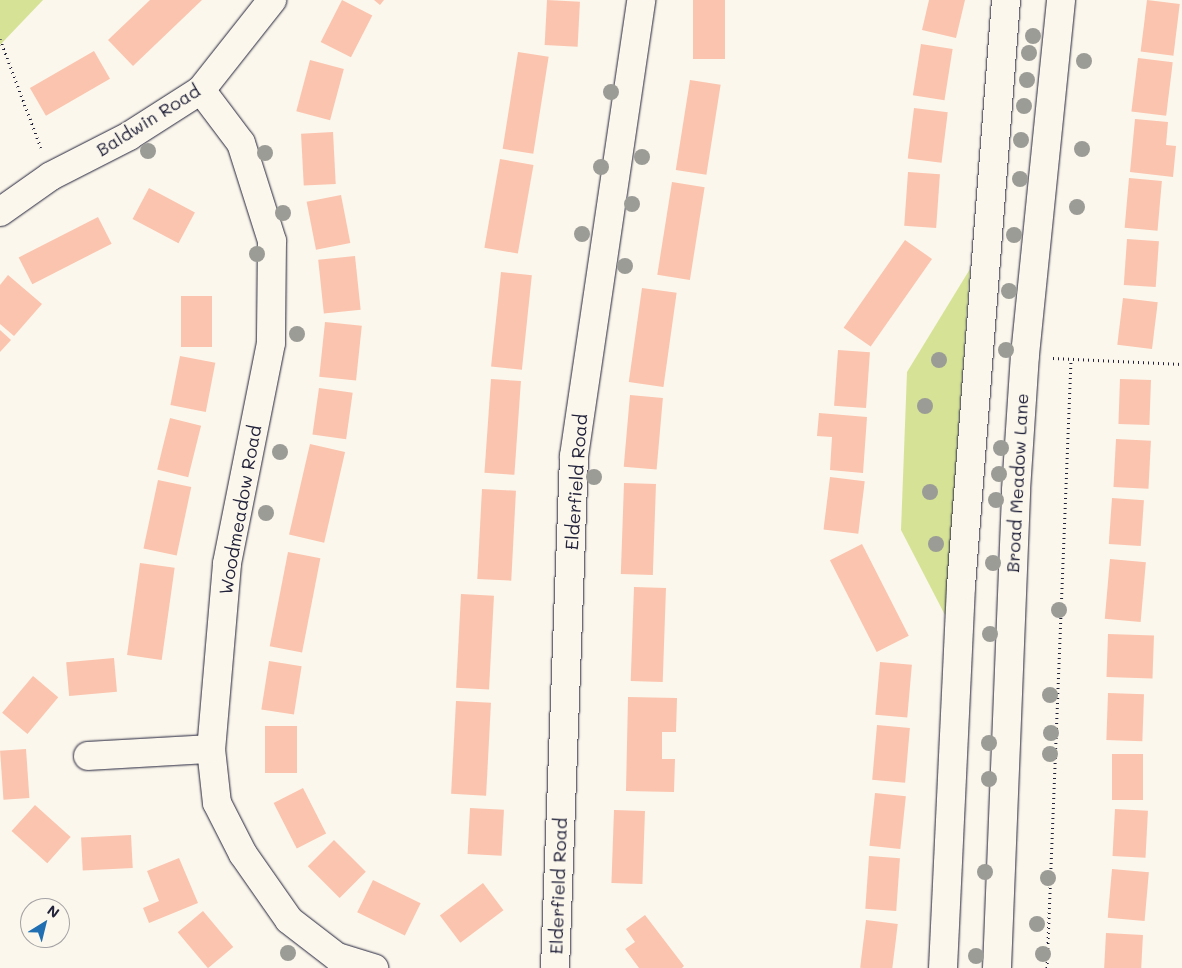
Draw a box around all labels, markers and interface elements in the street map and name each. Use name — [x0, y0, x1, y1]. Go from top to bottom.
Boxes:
street label: Baldwin Road — [92, 79, 204, 161]
street label: Broad Meadow Lane — [1002, 393, 1032, 573]
street label: Elderfield Road — [560, 413, 592, 551]
street label: Woodmeadow Road — [214, 423, 266, 597]
street label: Elderfield Road — [545, 817, 571, 955]
north arrow — [20, 898, 70, 948]
text: N — [44, 900, 63, 922]

